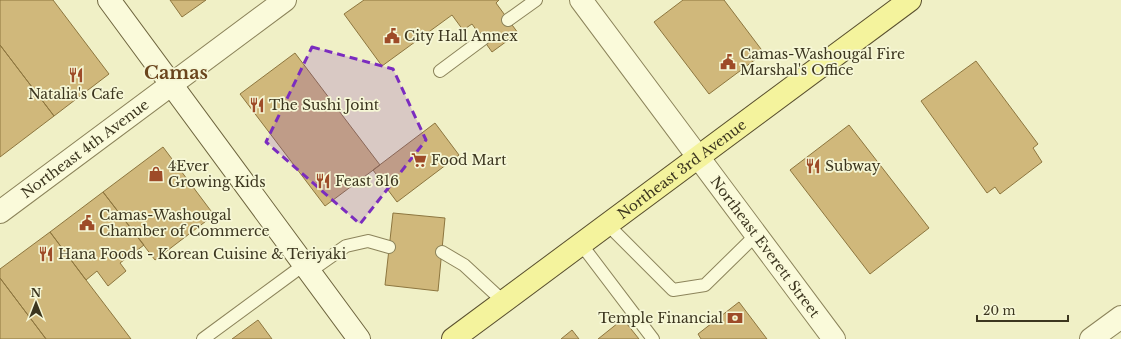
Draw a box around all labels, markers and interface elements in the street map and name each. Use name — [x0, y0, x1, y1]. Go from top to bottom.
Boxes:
public building icon: City Hall Annex — [383, 27, 401, 45]
place label: City Hall Annex — [404, 27, 518, 45]
place label: Camas-Washougal Fire Marshal's Office — [740, 45, 905, 79]
public building icon: Camas-Washougal Fire Marshal's Office — [719, 53, 737, 71]
district label: Camas — [144, 62, 208, 84]
restaurant icon: Natalia's Cafe — [67, 66, 85, 84]
place label: Natalia's Cafe — [28, 85, 124, 103]
street label: Northeast 4th Avenue — [18, 95, 152, 202]
restaurant icon: The Sushi Joint — [248, 96, 266, 114]
place label: The Sushi Joint — [269, 96, 380, 114]
street label: Northeast 3rd Avenue — [614, 116, 750, 223]
supermarket icon: Food Mart — [410, 151, 428, 169]
place label: Food Mart — [431, 151, 507, 169]
place label: 4Ever Growing Kids — [168, 157, 266, 191]
restaurant icon: Subway — [804, 157, 822, 175]
place label: Subway — [825, 157, 881, 175]
shop icon: 4Ever Growing Kids — [147, 165, 165, 183]
restaurant icon: Feast 316 — [314, 172, 332, 190]
place label: Feast 316 — [335, 172, 399, 190]
street label: Northeast Everett Street — [707, 173, 824, 322]
place label: Camas-Washougal Chamber of Commerce — [99, 206, 270, 240]
public building icon: Camas-Washougal Chamber of Commerce — [78, 214, 96, 232]
restaurant icon: Hana Foods - Korean Cuisine & Teriyaki — [37, 245, 55, 263]
place label: Hana Foods - Korean Cuisine & Teriyaki — [58, 245, 346, 263]
north arrow — [16, 283, 56, 323]
text: N — [31, 286, 42, 300]
scale bar — [977, 297, 1068, 323]
text: 20 m — [983, 303, 1015, 318]
place label: Temple Financial — [598, 309, 723, 327]
bank icon: Temple Financial — [726, 309, 744, 327]

